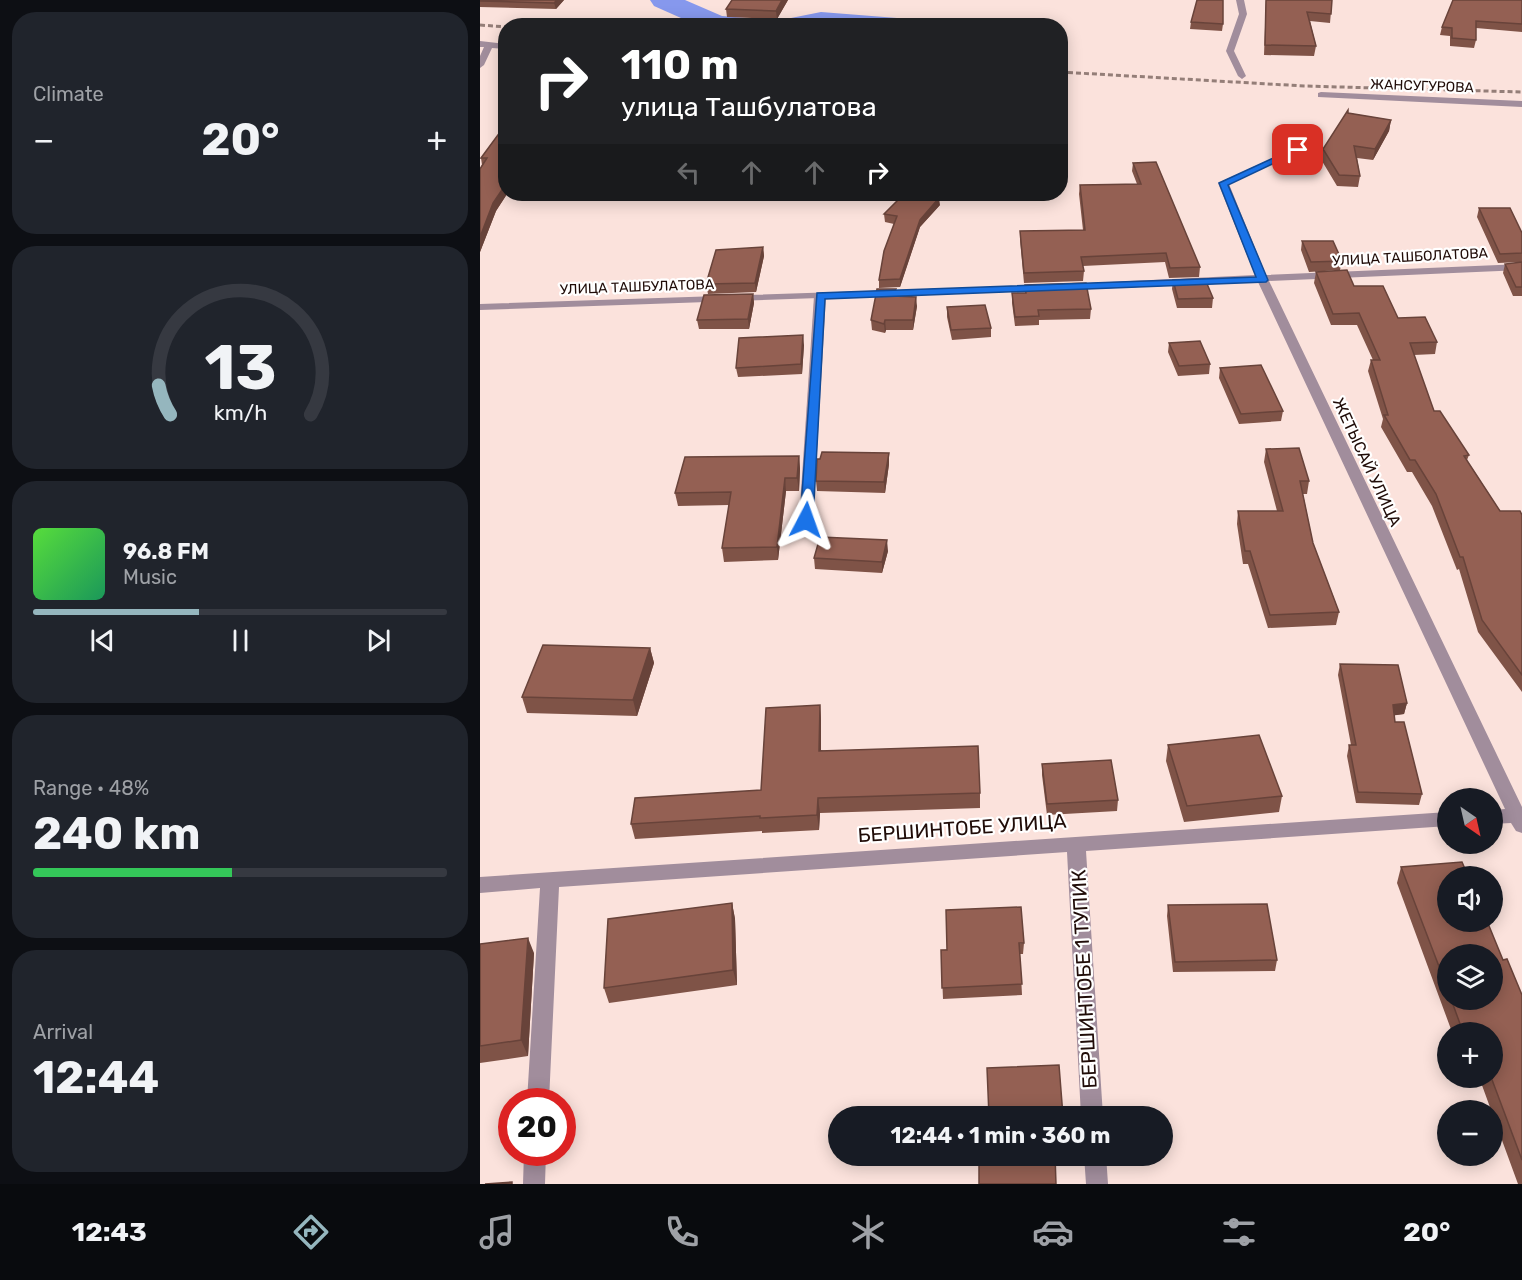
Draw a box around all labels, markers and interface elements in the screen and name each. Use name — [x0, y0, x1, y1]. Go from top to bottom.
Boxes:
text: 110 m — [621, 40, 739, 90]
icon: right — [522, 42, 600, 120]
street label: ЖАНСУГУРОВА — [1370, 76, 1475, 96]
text: Climate — [33, 82, 104, 106]
text: улица Ташбулатова — [621, 91, 877, 123]
text: 20° — [201, 113, 280, 166]
text: − — [33, 120, 54, 159]
text: + — [426, 120, 447, 159]
pin — [1272, 124, 1323, 175]
icon: arrive — [1281, 133, 1314, 166]
icon: left — [672, 156, 705, 189]
icon: ahead — [735, 156, 768, 189]
icon: ahead — [798, 156, 831, 189]
icon: right — [861, 156, 894, 189]
street label: УЛИЦА ТАШБОЛАТОВА — [1332, 244, 1489, 270]
street label: УЛИЦА ТАШБУЛАТОВА — [560, 276, 715, 298]
text: 13 — [204, 331, 276, 405]
street label: ЖЕТЫСАЙ УЛИЦА — [1329, 395, 1405, 530]
text: km/h — [213, 400, 267, 425]
position arrow — [774, 488, 838, 552]
text: 96.8 FM — [123, 538, 209, 565]
text: Music — [123, 565, 177, 589]
icon: previous — [86, 624, 119, 657]
icon: pause — [224, 624, 257, 657]
icon: next — [362, 624, 395, 657]
text: Range · 48% — [33, 776, 149, 800]
north arrow — [1437, 788, 1503, 854]
map controls — [1437, 788, 1503, 1166]
text: 240 km — [33, 807, 201, 860]
street label: БЕРШИНТОБЕ УЛИЦА — [857, 809, 1067, 847]
button: sound — [1437, 866, 1503, 932]
street label: БЕРШИНТОБЕ 1 ТУПИК — [1066, 868, 1102, 1089]
button: layers — [1437, 944, 1503, 1010]
text: Arrival — [33, 1020, 93, 1044]
button: + — [1437, 1022, 1503, 1088]
text: 12:44 — [33, 1051, 159, 1104]
speed limit sign: 20 — [498, 1088, 576, 1166]
button: − — [1437, 1100, 1503, 1166]
text: 12:44 · 1 min · 360 m — [891, 1122, 1110, 1149]
icon: directions — [290, 1211, 332, 1253]
icon: music — [476, 1211, 518, 1253]
icon: phone — [661, 1211, 703, 1253]
icon: climate — [847, 1211, 889, 1253]
icon: car — [1032, 1211, 1074, 1253]
icon: filters — [1218, 1211, 1260, 1253]
text: 12:43 — [72, 1216, 147, 1248]
text: 20° — [1403, 1216, 1450, 1248]

